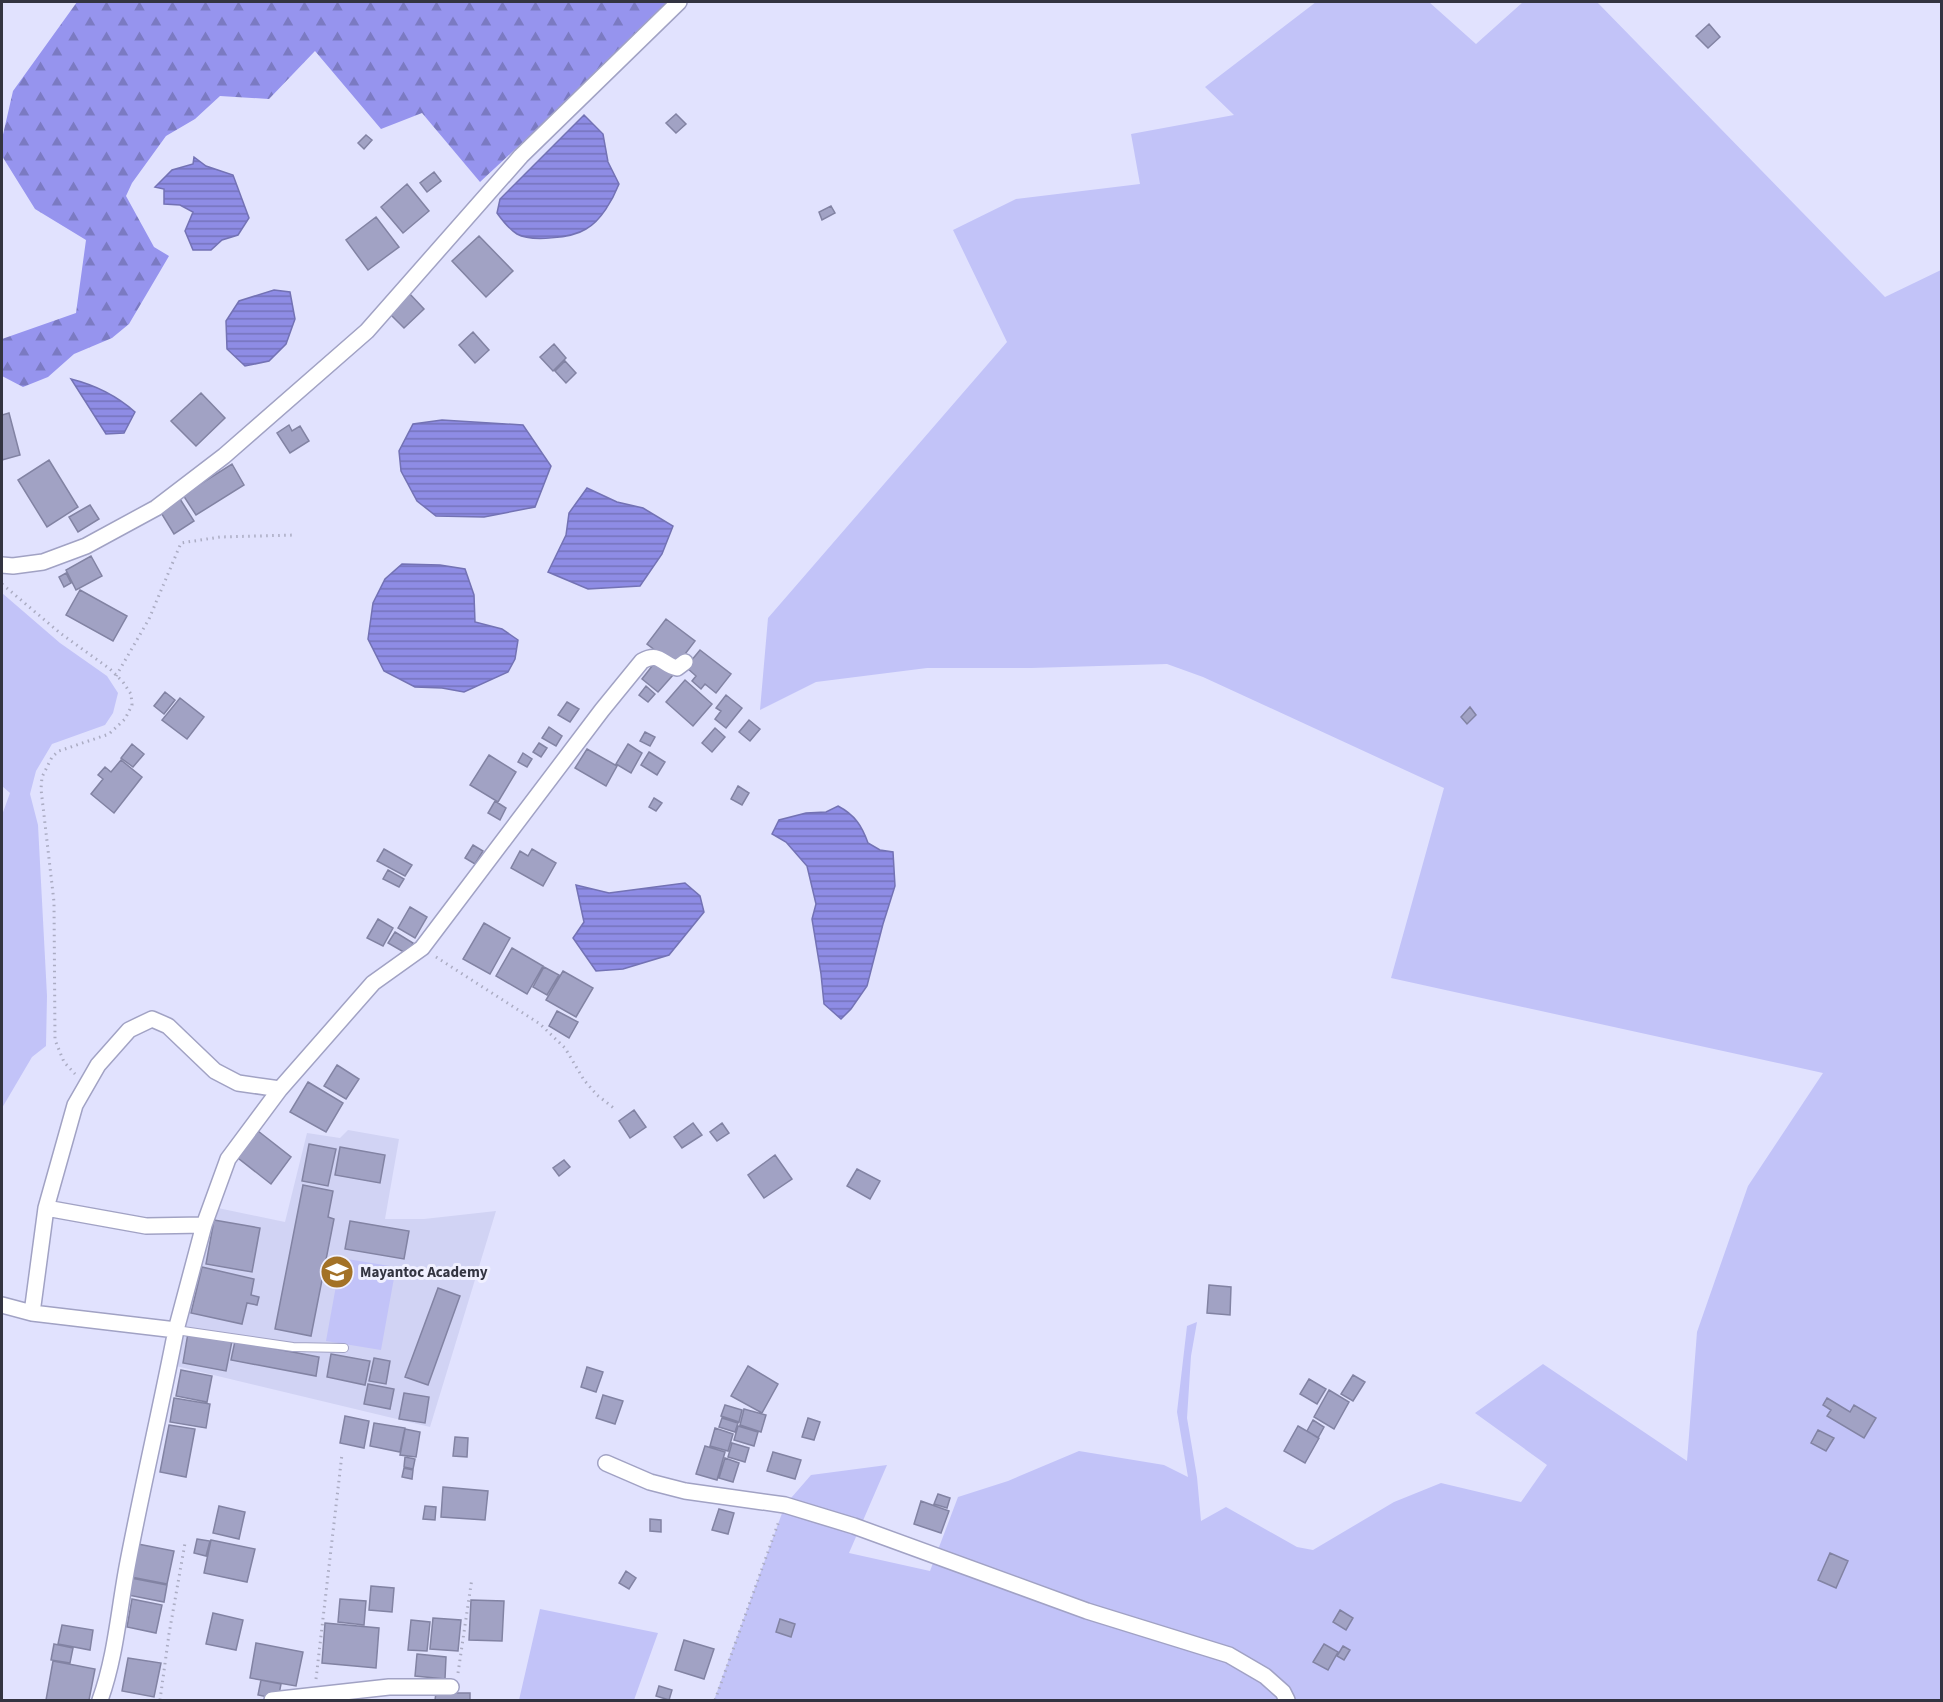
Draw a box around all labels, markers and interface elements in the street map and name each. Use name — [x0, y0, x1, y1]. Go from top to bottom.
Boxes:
school or university icon: Mayantoc Academy — [319, 1254, 355, 1290]
place label: Mayantoc Academy — [360, 1262, 488, 1283]

